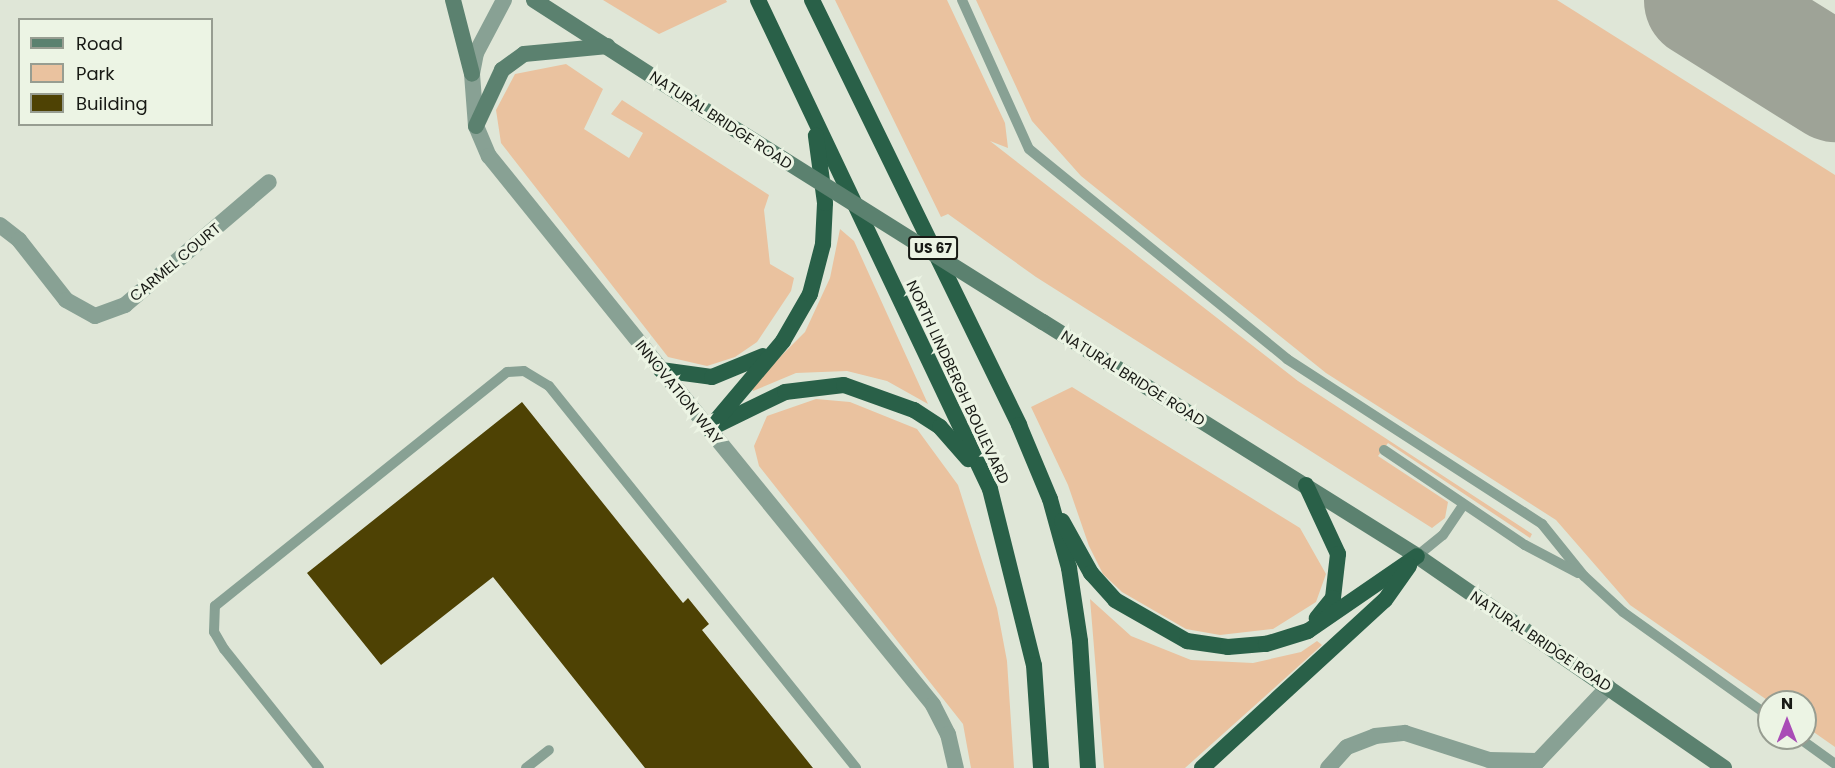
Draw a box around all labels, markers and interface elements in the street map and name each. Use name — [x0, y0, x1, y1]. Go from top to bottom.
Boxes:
legend — [18, 18, 213, 126]
text: Road — [76, 31, 123, 56]
text: Park — [76, 61, 115, 86]
street label: NATURAL BRIDGE ROAD — [646, 67, 796, 173]
text: Building — [76, 91, 148, 116]
street label: CARMEL COURT — [126, 219, 224, 305]
road number: US 67 — [908, 237, 958, 259]
street label: NORTH LINDBERGH BOULEVARD — [903, 277, 1013, 487]
street label: NATURAL BRIDGE ROAD — [1058, 326, 1208, 430]
street label: INNOVATION WAY — [632, 336, 726, 448]
street label: NATURAL BRIDGE ROAD — [1467, 587, 1615, 695]
north arrow — [1757, 690, 1817, 750]
text: N — [1781, 692, 1793, 715]

